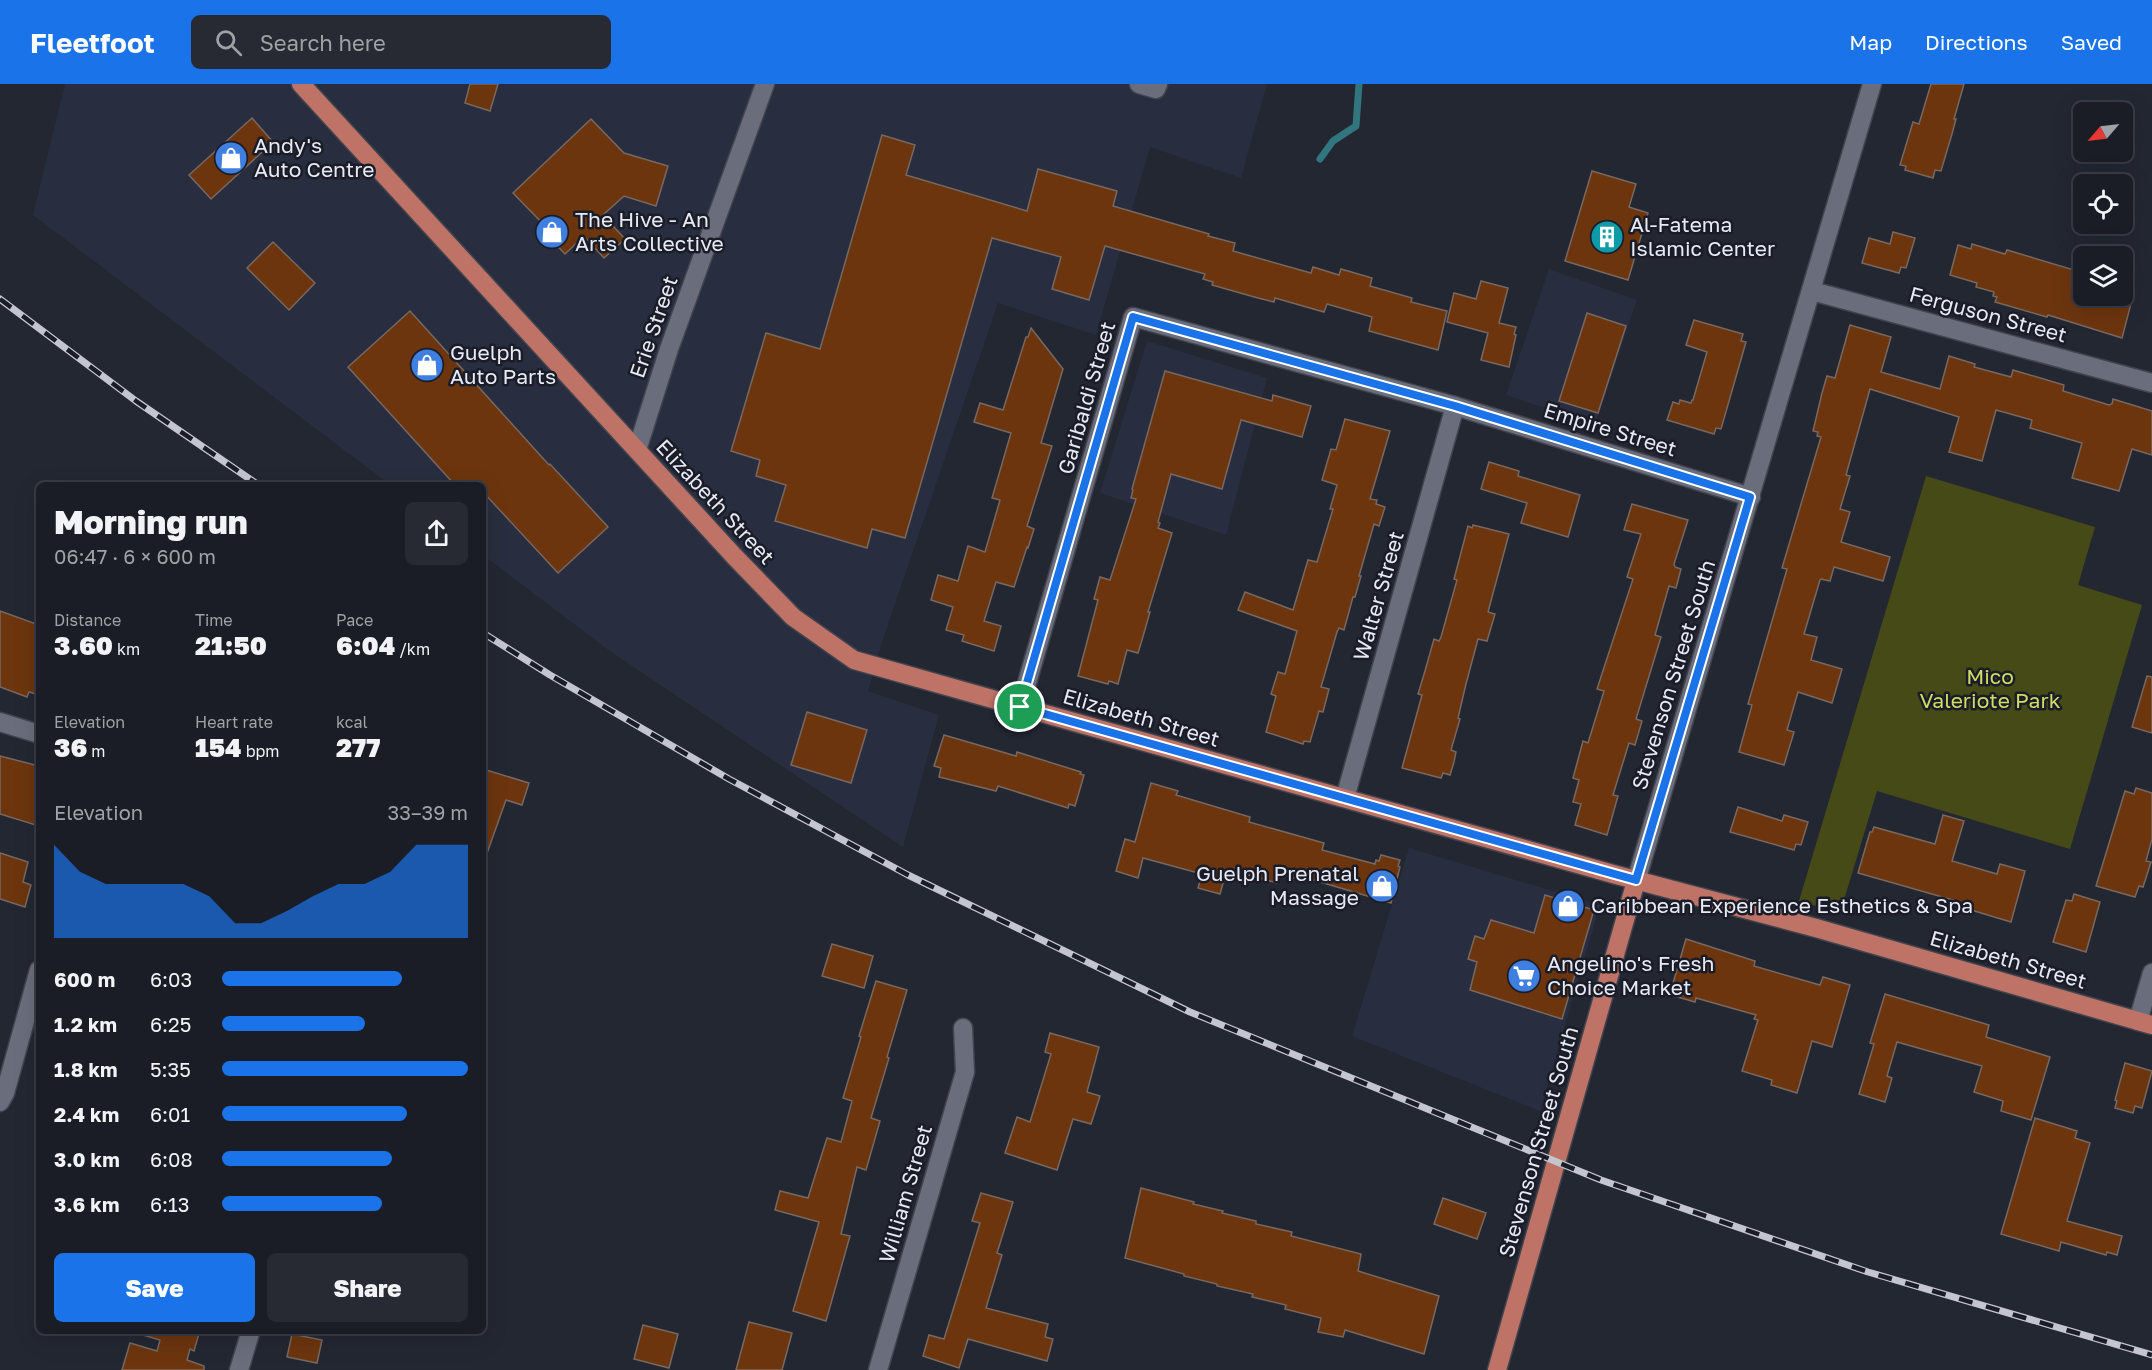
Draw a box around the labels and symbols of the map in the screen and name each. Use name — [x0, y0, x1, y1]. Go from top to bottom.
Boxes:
north arrow — [2073, 102, 2133, 162]
place label: Andy's Auto Centre — [254, 132, 374, 182]
shop icon: Andy's Auto Centre — [213, 140, 249, 176]
place label: The Hive - An Arts Collective — [575, 206, 724, 256]
place label: Al-Fatema Islamic Center — [1630, 211, 1775, 261]
shop icon: The Hive - An Arts Collective — [534, 214, 570, 250]
building icon: Al-Fatema Islamic Center — [1589, 219, 1625, 255]
street label: Erie Street — [623, 272, 683, 381]
street label: Ferguson Street — [1907, 280, 2070, 348]
street label: Garibaldi Street — [1052, 318, 1120, 477]
place label: Guelph Auto Parts — [450, 339, 556, 389]
shop icon: Guelph Auto Parts — [409, 347, 445, 383]
street label: Empire Street — [1541, 397, 1680, 462]
street label: Elizabeth Street — [651, 433, 780, 569]
street label: Walter Street — [1347, 528, 1409, 664]
street label: Stevenson Street South — [1626, 557, 1720, 793]
park label: Mico Valeriote Park — [1919, 663, 2061, 713]
pin — [994, 681, 1045, 732]
street label: Elizabeth Street — [1060, 682, 1223, 752]
place label: Guelph Prenatal Massage — [1196, 860, 1359, 910]
shop icon: Guelph Prenatal Massage — [1364, 868, 1400, 904]
shop icon: Caribbean Experience Esthetics & Spa — [1550, 888, 1586, 924]
place label: Caribbean Experience Esthetics & Spa — [1591, 892, 1973, 918]
street label: Elizabeth Street — [1927, 924, 2090, 994]
place label: Angelino's Fresh Choice Market — [1547, 950, 1714, 1000]
supermarket icon: Angelino's Fresh Choice Market — [1506, 958, 1542, 994]
street label: Stevenson Street South — [1493, 1023, 1583, 1260]
street label: William Street — [873, 1122, 937, 1266]

